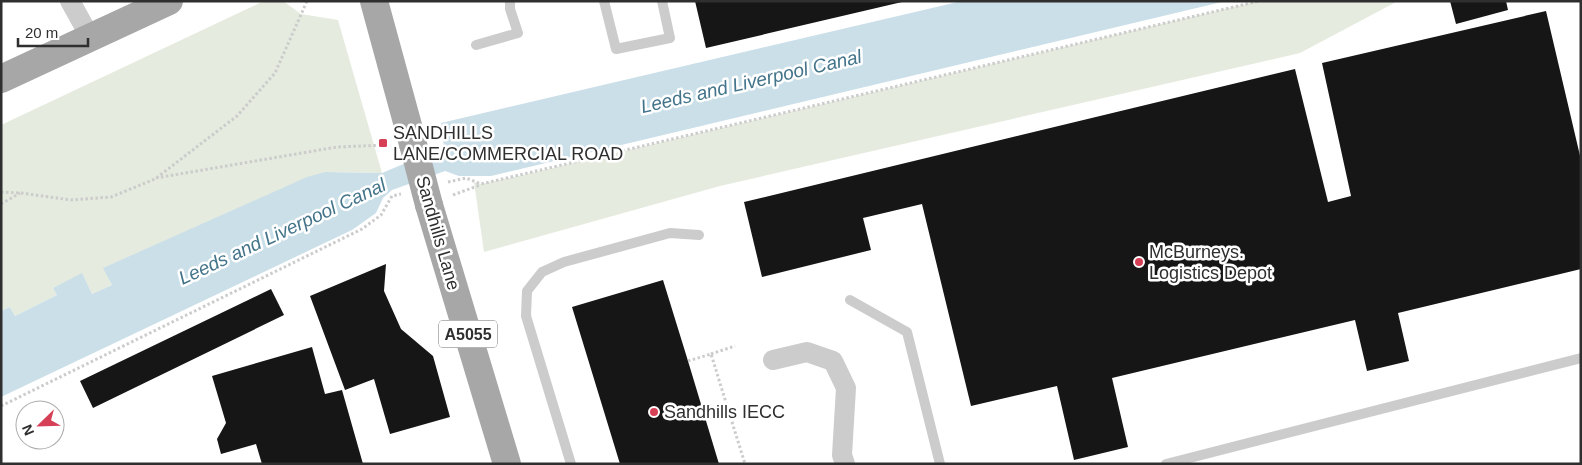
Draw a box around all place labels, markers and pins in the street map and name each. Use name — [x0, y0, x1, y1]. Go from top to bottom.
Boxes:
place label: SANDHILLS LANE/COMMERCIAL ROAD — [393, 123, 623, 164]
marker: SANDHILLS LANE/COMMERCIAL ROAD — [377, 137, 389, 149]
place label: McBurneys. Logistics Depot — [1149, 242, 1272, 283]
marker: McBurneys. Logistics Depot — [1133, 256, 1145, 268]
place label: Sandhills IECC — [664, 402, 785, 422]
marker: Sandhills IECC — [648, 406, 660, 418]

